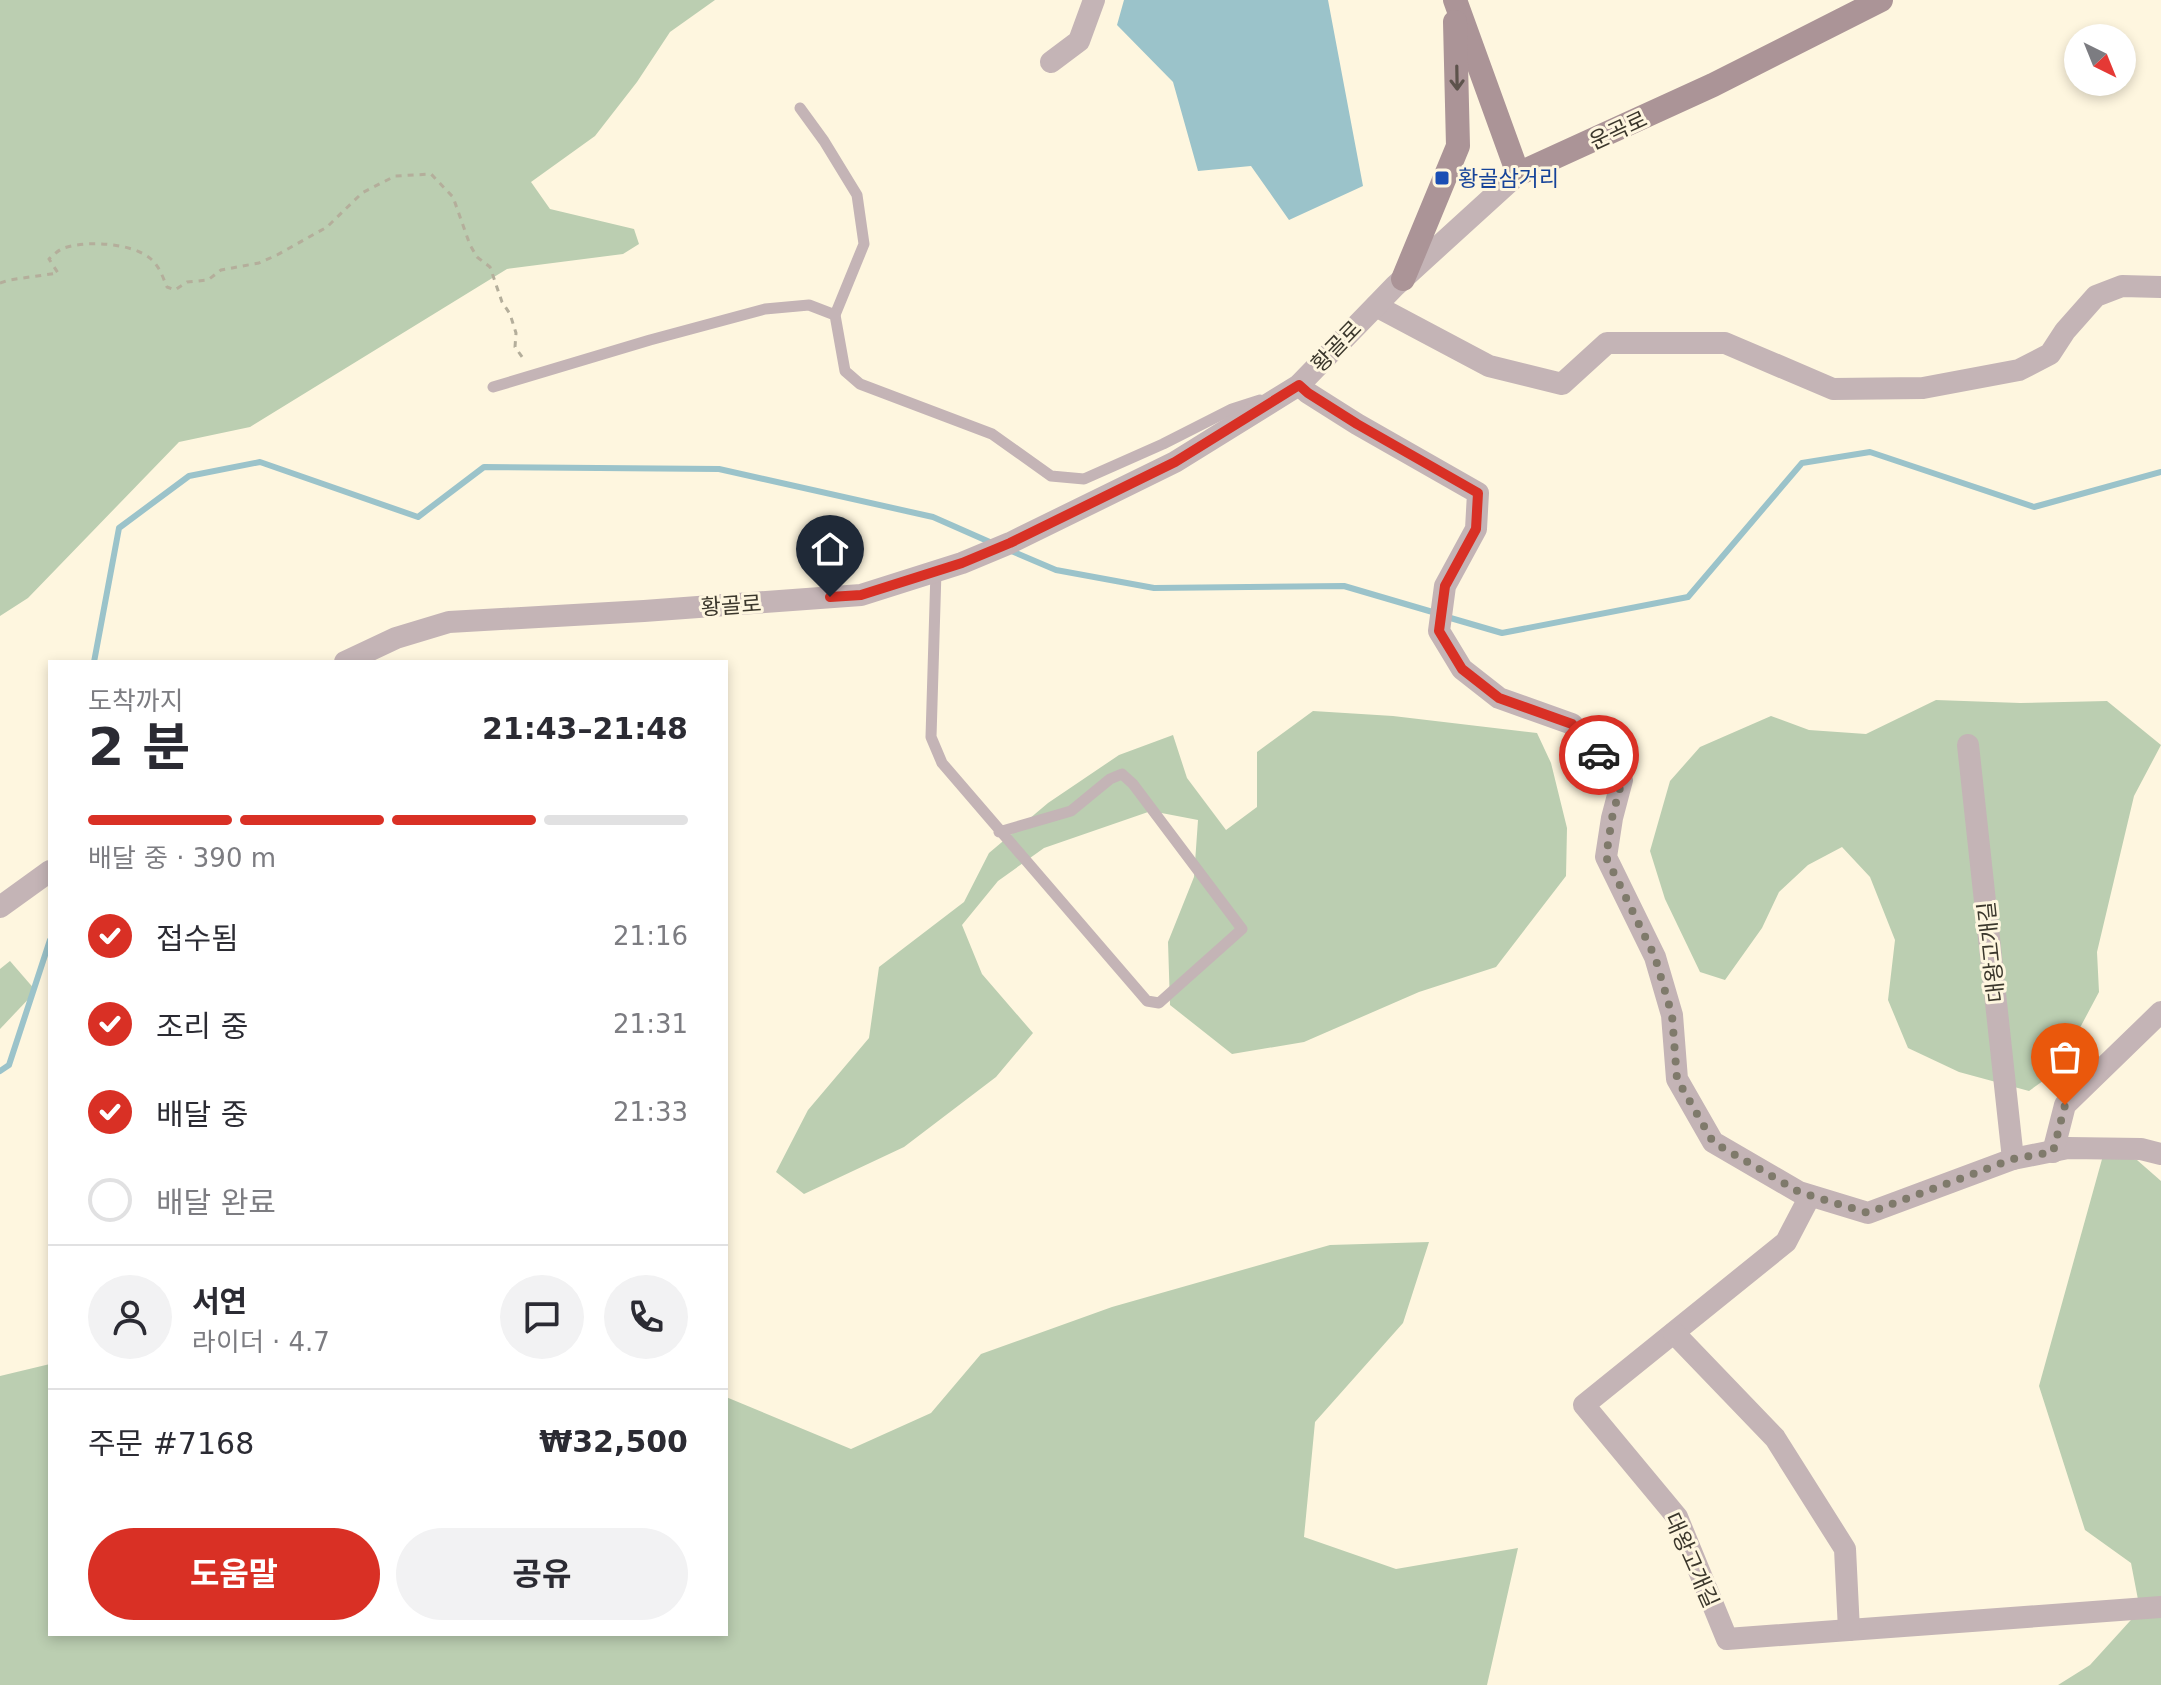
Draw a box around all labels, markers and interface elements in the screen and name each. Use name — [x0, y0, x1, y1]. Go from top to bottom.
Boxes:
north arrow — [2064, 24, 2136, 96]
map controls — [2064, 24, 2136, 96]
one-way arrow — [1449, 64, 1464, 91]
street label: 운곡로 — [1585, 106, 1651, 155]
place label: 황골삼거리 — [1458, 166, 1559, 191]
marker: 황골삼거리 — [1433, 169, 1451, 187]
street label: 황골로 — [1306, 316, 1366, 377]
pin — [796, 515, 864, 597]
icon: home — [808, 527, 852, 571]
street label: 황골로 — [700, 591, 762, 620]
text: 도착까지 — [88, 686, 184, 716]
text: 21:43–21:48 — [482, 711, 688, 746]
courier — [1559, 715, 1639, 795]
text: 2 분 — [88, 717, 190, 777]
icon: car — [1577, 733, 1621, 777]
text: 배달 중 · 390 m — [88, 843, 276, 873]
street label: 대왕고개길 — [1974, 900, 2009, 1004]
icon: check — [88, 914, 132, 958]
text: 접수됨 — [156, 921, 239, 956]
text: 21:16 — [613, 921, 688, 951]
icon: check — [88, 1002, 132, 1046]
text: 조리 중 — [156, 1009, 248, 1044]
text: 21:31 — [613, 1009, 688, 1039]
pin — [2031, 1023, 2099, 1105]
icon: bag — [2043, 1035, 2087, 1079]
icon: check — [88, 1090, 132, 1134]
text: 배달 중 — [156, 1097, 248, 1132]
text: 21:33 — [613, 1097, 688, 1127]
text: 배달 완료 — [156, 1185, 276, 1220]
button: person — [88, 1275, 172, 1359]
button: chat — [500, 1275, 584, 1359]
button: phone — [604, 1275, 688, 1359]
text: 서연 — [192, 1284, 247, 1319]
text: 라이더 · 4.7 — [192, 1327, 330, 1357]
text: ₩32,500 — [539, 1424, 688, 1459]
text: 주문 #7168 — [88, 1426, 254, 1461]
street label: 대왕고개길 — [1660, 1509, 1724, 1612]
button: 도움말 — [88, 1528, 380, 1620]
button: 공유 — [396, 1528, 688, 1620]

